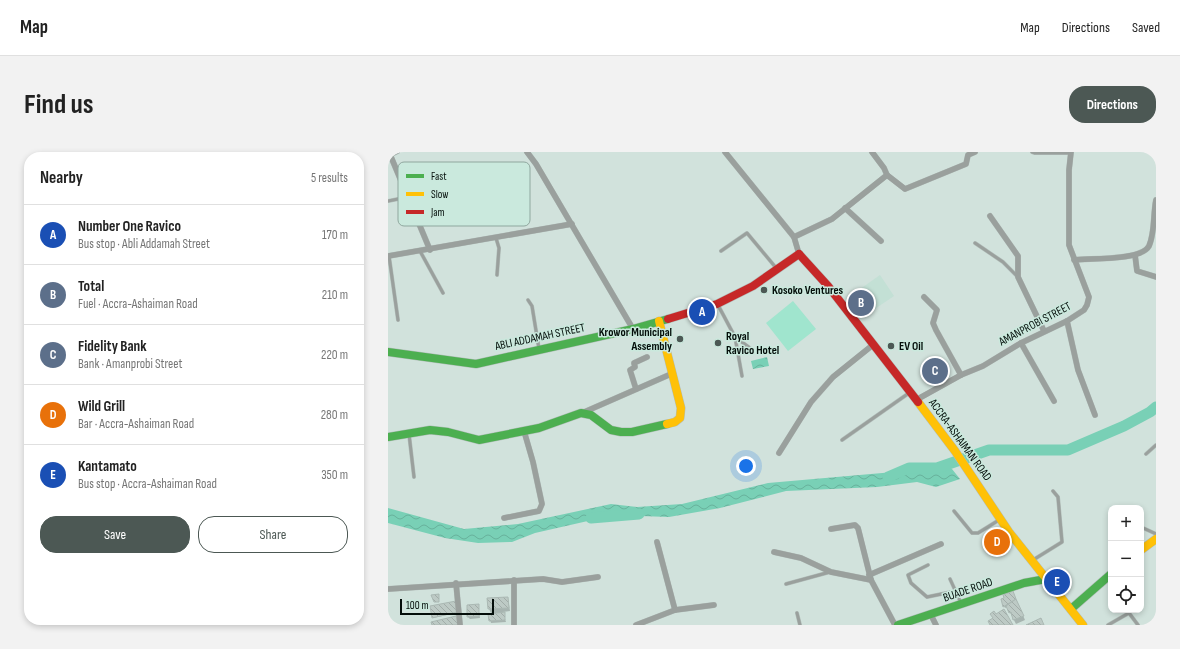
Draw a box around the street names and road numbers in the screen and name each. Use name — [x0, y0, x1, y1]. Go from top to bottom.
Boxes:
street label: AMANPROBI STREET — [995, 299, 1074, 350]
street label: ABLI ADDAMAH STREET — [493, 320, 587, 354]
street label: ACCRA-ASHAIMAN ROAD — [925, 395, 995, 484]
street label: BUADE ROAD — [941, 575, 995, 605]

